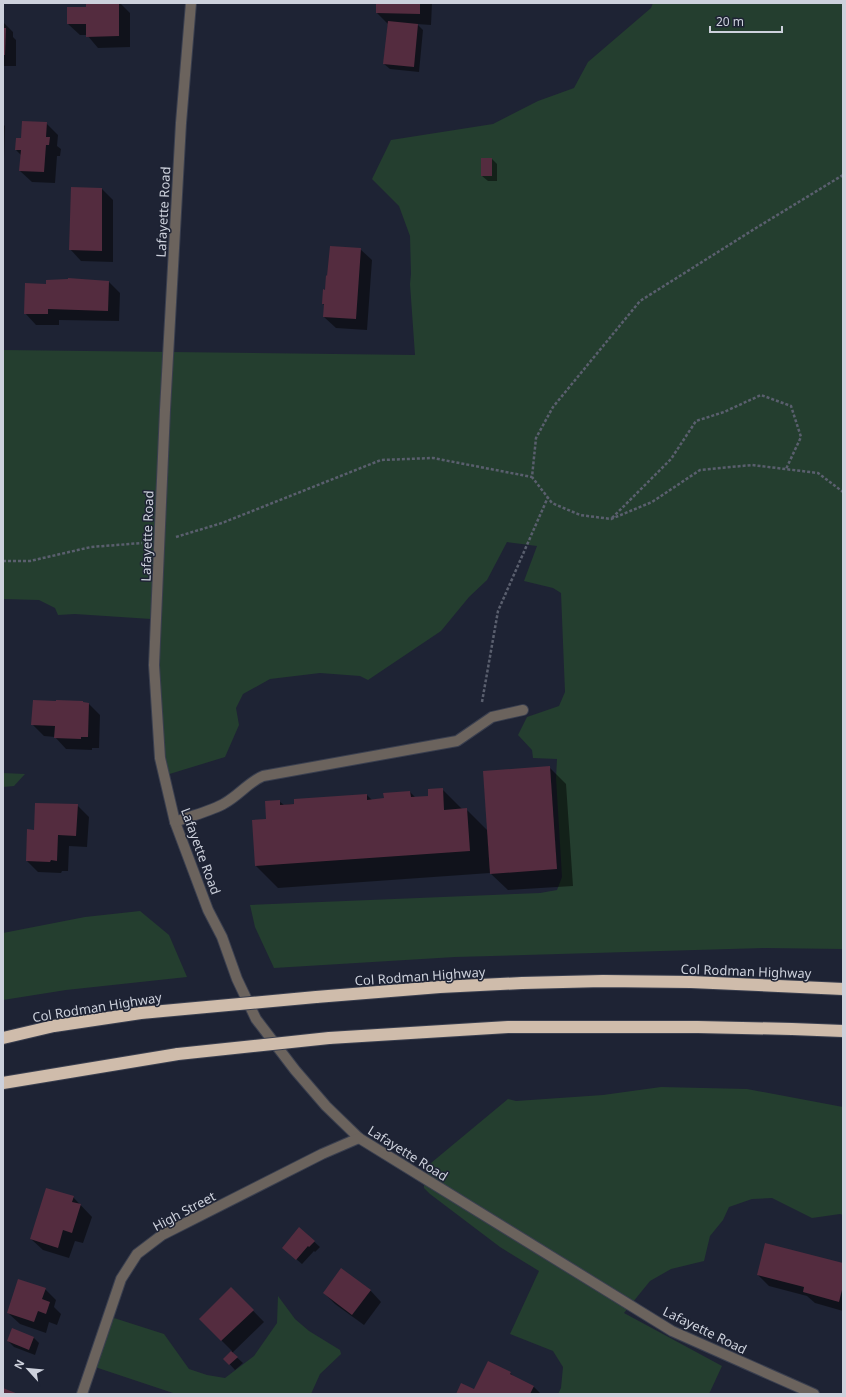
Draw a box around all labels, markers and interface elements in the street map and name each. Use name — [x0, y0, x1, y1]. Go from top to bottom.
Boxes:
scale bar — [710, 8, 782, 34]
text: 20 m — [716, 13, 744, 30]
street label: Lafayette Road — [152, 166, 174, 258]
street label: Lafayette Road — [136, 490, 158, 582]
street label: Lafayette Road — [177, 805, 225, 897]
street label: Col Rodman Highway — [680, 960, 812, 982]
street label: Col Rodman Highway — [354, 962, 486, 990]
street label: Col Rodman Highway — [31, 988, 163, 1026]
street label: Lafayette Road — [365, 1121, 451, 1185]
street label: High Street — [149, 1187, 219, 1235]
street label: Lafayette Road — [660, 1302, 750, 1358]
north arrow — [8, 1349, 48, 1389]
text: N — [10, 1357, 27, 1372]

